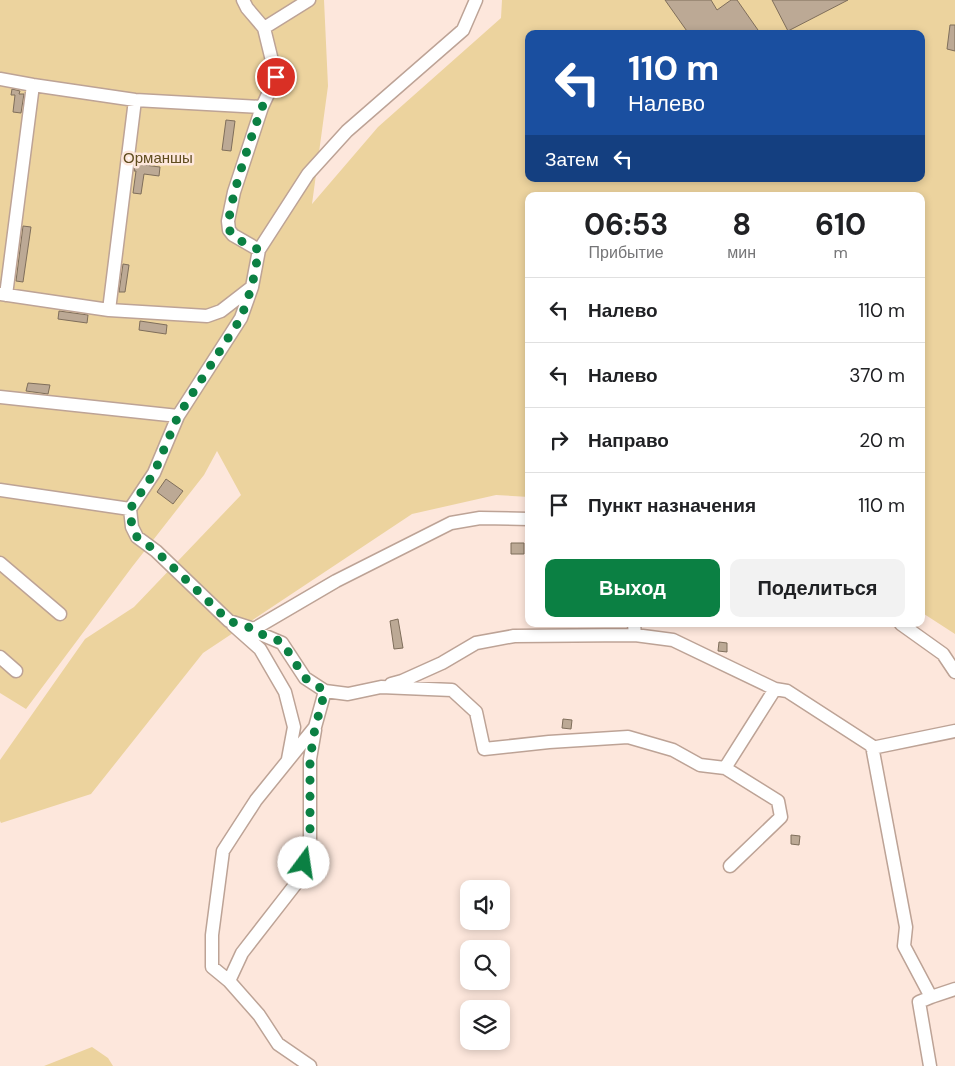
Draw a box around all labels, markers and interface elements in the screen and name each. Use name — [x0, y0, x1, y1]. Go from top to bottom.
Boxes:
text: 110 m — [628, 45, 719, 91]
icon: left — [545, 50, 610, 115]
pin — [255, 56, 297, 98]
icon: arrive — [262, 63, 290, 91]
text: Налево — [628, 89, 705, 118]
icon: left — [609, 145, 637, 173]
text: Затем — [545, 147, 599, 172]
park label: Орманшы — [123, 148, 193, 168]
text: 06:53 — [584, 205, 668, 244]
text: 8 — [732, 205, 751, 244]
text: 610 — [815, 205, 866, 244]
text: Прибытие — [589, 242, 664, 263]
text: мин — [727, 242, 756, 263]
text: m — [833, 242, 848, 263]
icon: left — [545, 296, 573, 324]
text: Налево — [588, 298, 658, 323]
text: 110 m — [858, 298, 905, 323]
icon: left — [545, 361, 573, 389]
text: Налево — [588, 363, 658, 388]
text: 370 m — [849, 363, 905, 388]
icon: right — [545, 426, 573, 454]
text: Направо — [588, 428, 669, 453]
text: 20 m — [859, 428, 905, 453]
icon: arrive — [545, 491, 573, 519]
text: Пункт назначения — [588, 493, 756, 518]
text: 110 m — [858, 493, 905, 518]
button: Выход — [545, 559, 720, 617]
button: Поделиться — [730, 559, 905, 617]
position arrow — [277, 836, 329, 888]
map controls — [460, 880, 510, 1050]
button: sound — [460, 880, 510, 930]
button: search — [460, 940, 510, 990]
button: layers — [460, 1000, 510, 1050]

